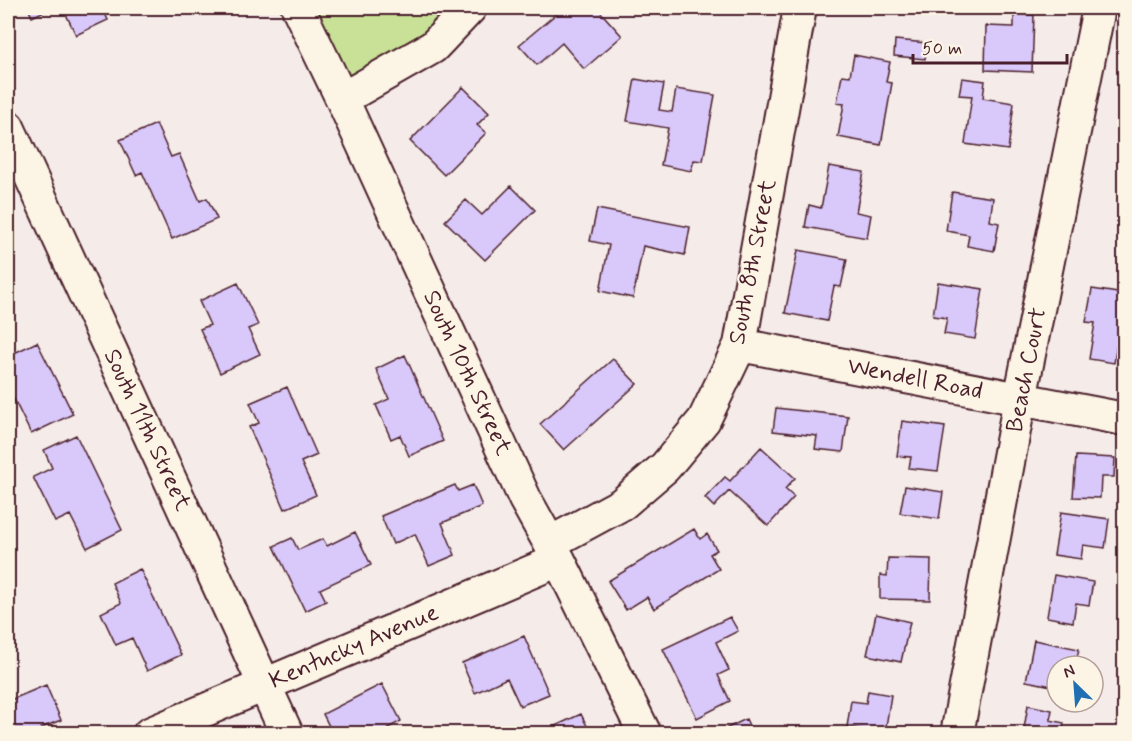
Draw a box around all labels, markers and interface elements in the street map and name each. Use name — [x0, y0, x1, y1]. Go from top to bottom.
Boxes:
scale bar — [913, 27, 1068, 65]
text: 50 m — [922, 37, 962, 61]
street label: South 8th Street — [722, 177, 784, 347]
street label: South 10th Street — [415, 286, 519, 460]
street label: Beach Court — [1000, 305, 1054, 435]
street label: South 11th Street — [96, 344, 198, 516]
street label: Wendell Road — [845, 351, 985, 407]
street label: Kentucky Avenue — [265, 597, 444, 697]
north arrow — [1045, 654, 1105, 714]
text: N — [1060, 660, 1079, 684]

